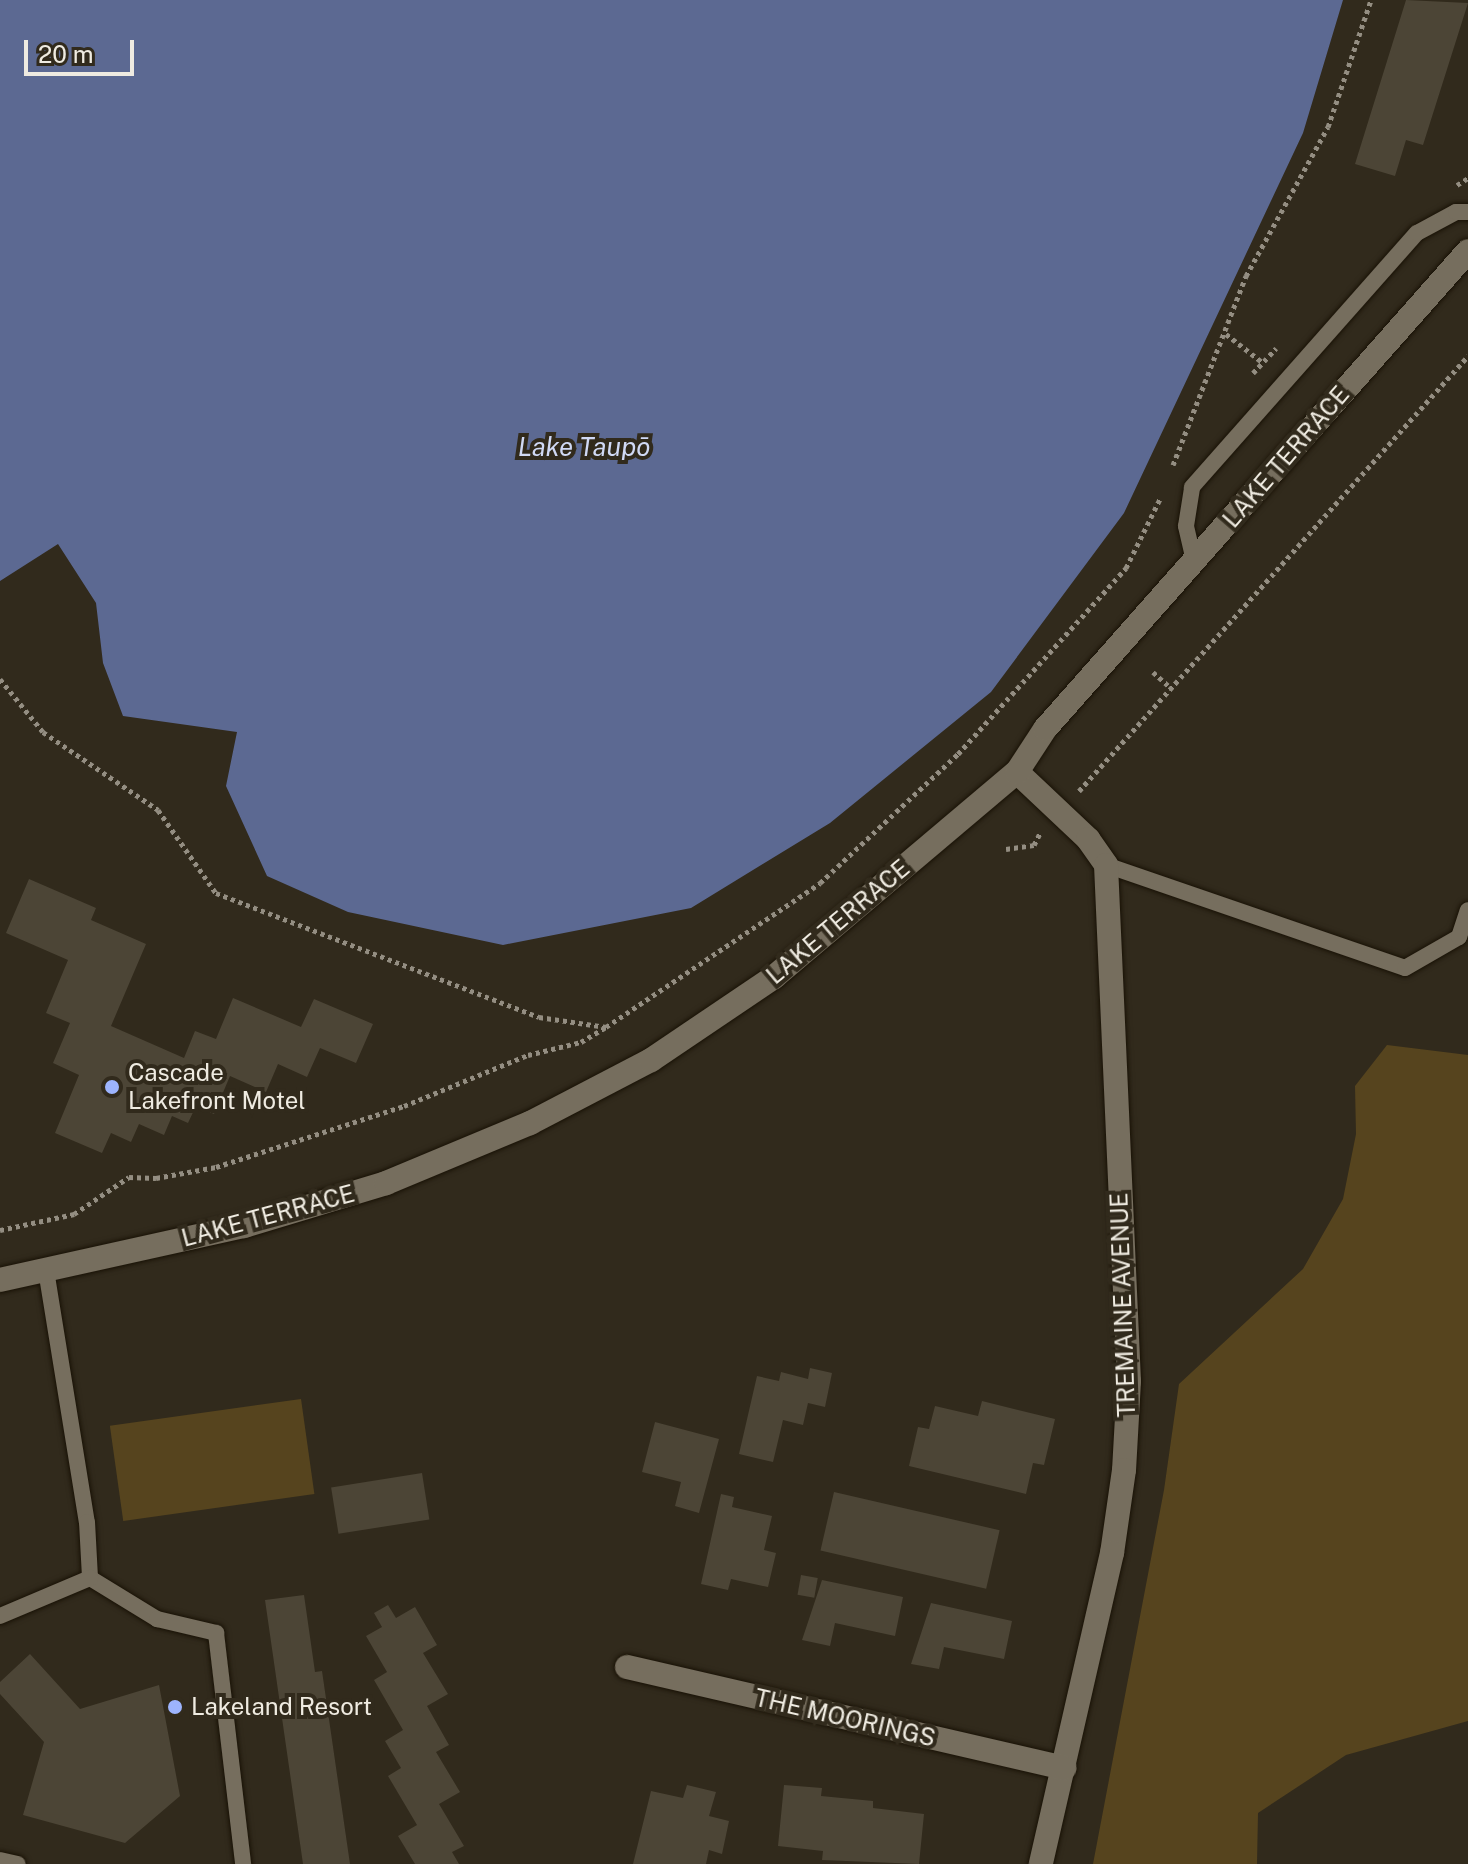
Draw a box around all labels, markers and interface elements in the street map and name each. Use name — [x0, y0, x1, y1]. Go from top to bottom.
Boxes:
scale bar — [28, 24, 138, 74]
text: 20 m — [38, 40, 94, 68]
street label: LAKE TERRACE — [1217, 380, 1355, 534]
water label: Lake Taupō — [518, 431, 650, 463]
street label: LAKE TERRACE — [761, 854, 915, 990]
place label: Cascade Lakefront Motel — [128, 1059, 306, 1115]
marker: Cascade Lakefront Motel — [103, 1078, 121, 1096]
street label: LAKE TERRACE — [178, 1179, 358, 1253]
street label: TREMAINE AVENUE — [1105, 1192, 1141, 1418]
street label: THE MOORINGS — [752, 1683, 938, 1753]
place label: Lakeland Resort — [191, 1693, 372, 1721]
marker: Lakeland Resort — [166, 1698, 184, 1716]

